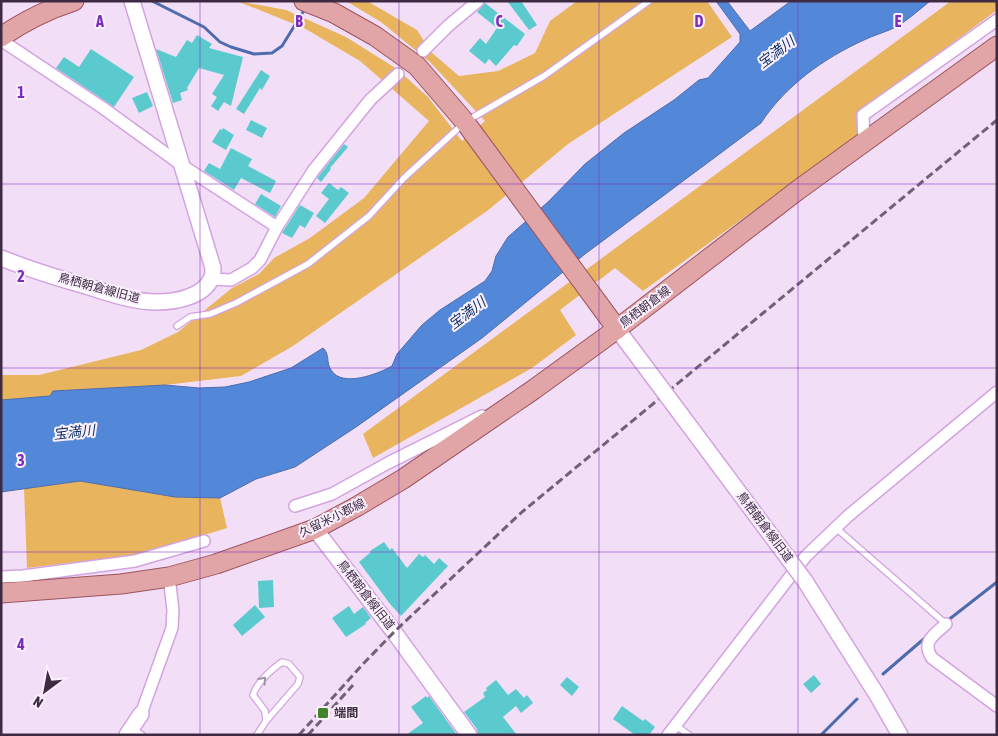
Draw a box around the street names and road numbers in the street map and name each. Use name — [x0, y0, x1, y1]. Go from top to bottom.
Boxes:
street label: 鳥栖朝倉線旧道 — [57, 270, 141, 306]
street label: 鳥栖朝倉線 — [617, 283, 673, 331]
street label: 鳥栖朝倉線旧道 — [734, 489, 796, 565]
street label: 久留米小郡線 — [297, 496, 367, 540]
street label: 鳥栖朝倉線旧道 — [335, 558, 397, 632]

